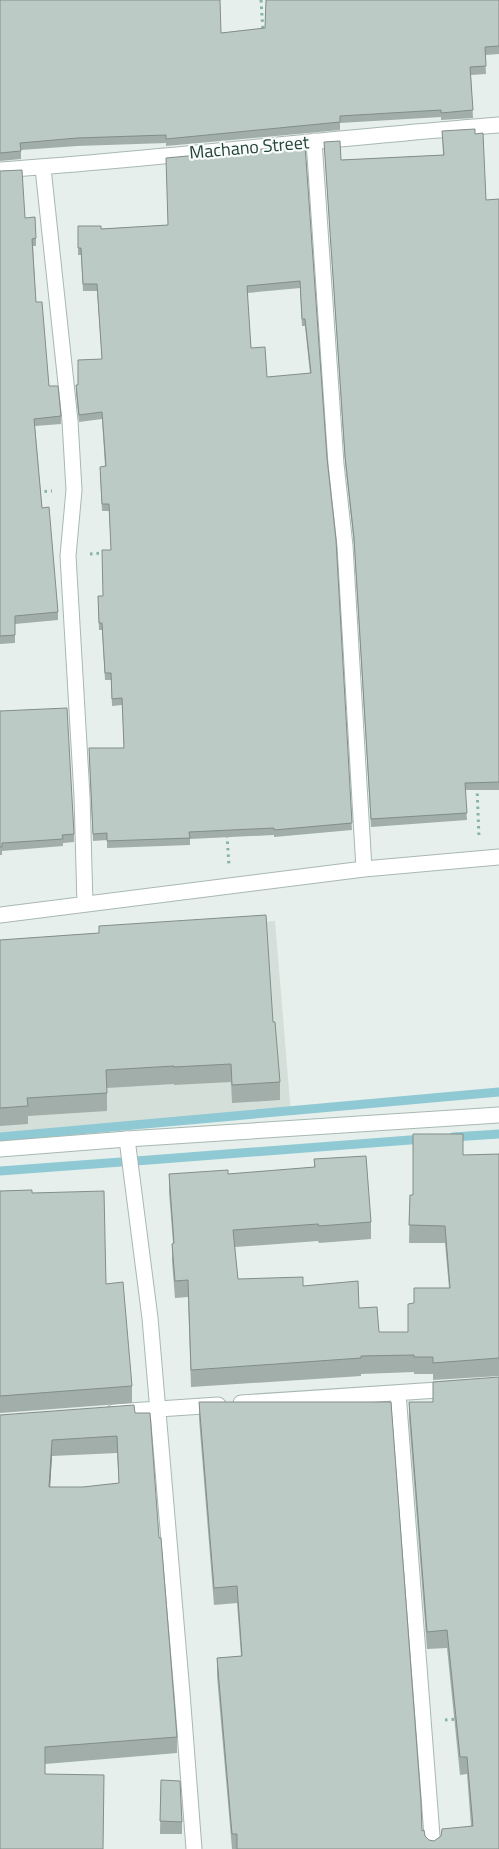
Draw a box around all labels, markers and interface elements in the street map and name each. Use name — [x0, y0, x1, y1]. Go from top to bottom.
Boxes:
street label: Machano Street — [188, 128, 311, 166]

